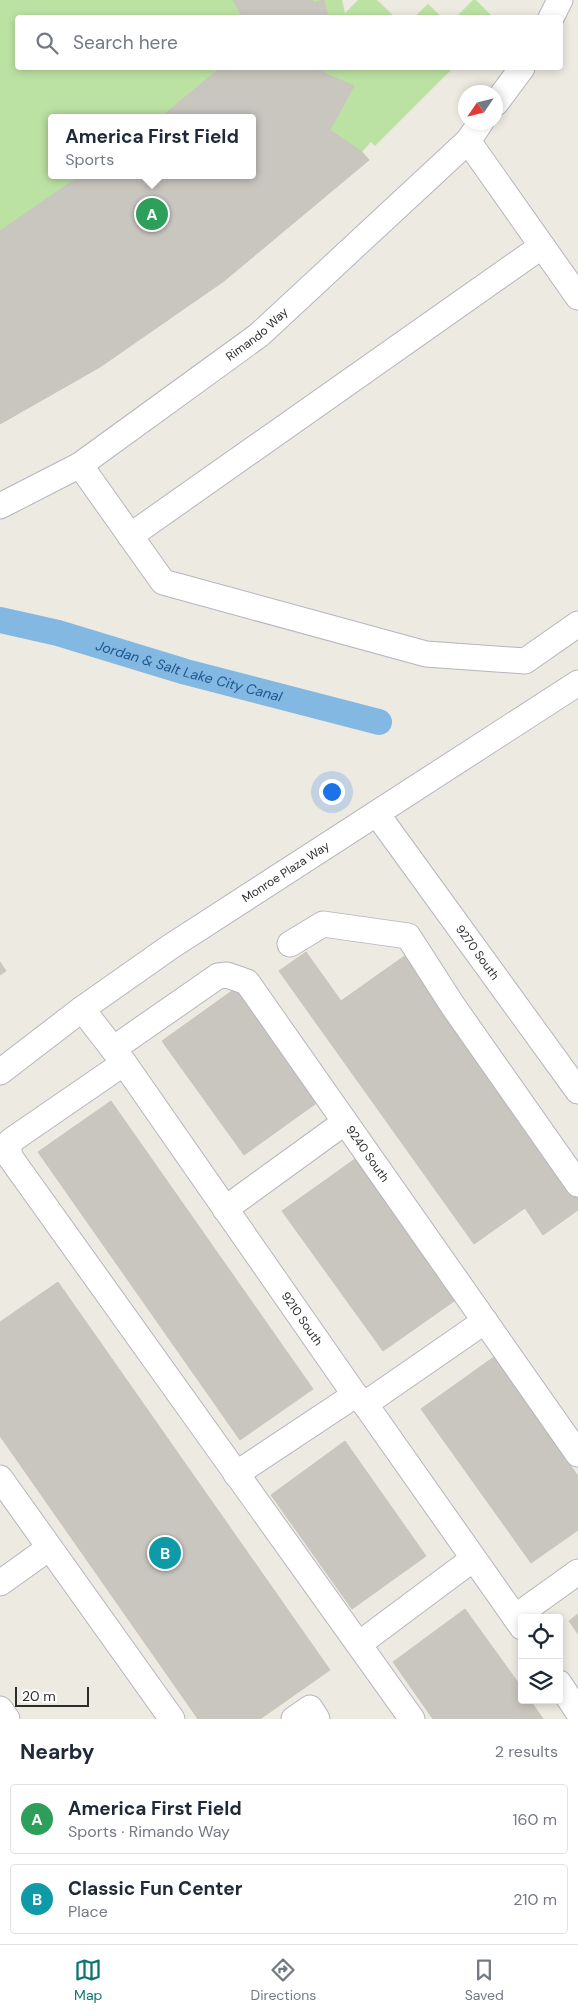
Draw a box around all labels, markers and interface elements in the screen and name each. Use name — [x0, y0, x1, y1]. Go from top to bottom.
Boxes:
search box — [15, 15, 563, 70]
icon: search — [33, 29, 61, 57]
text: Search here — [73, 30, 178, 55]
north arrow — [458, 85, 503, 130]
popup — [48, 114, 256, 179]
text: America First Field — [65, 124, 239, 149]
text: Sports — [65, 149, 114, 170]
pin: A — [136, 195, 168, 233]
street label: Rimando Way — [223, 304, 292, 364]
water label: Jordan & Salt Lake City Canal — [94, 636, 285, 706]
your location — [319, 779, 345, 805]
street label: Monroe Plaza Way — [239, 838, 333, 906]
street label: 9270 South — [452, 922, 503, 983]
street label: 9240 South — [342, 1122, 393, 1185]
street label: 9210 South — [278, 1289, 326, 1349]
pin: B — [149, 1534, 181, 1572]
map controls — [518, 1614, 563, 1704]
button: locate — [518, 1614, 563, 1659]
button: layers — [518, 1659, 563, 1704]
scale bar — [15, 1684, 89, 1707]
text: 20 m — [22, 1687, 56, 1705]
text: Nearby — [20, 1738, 94, 1766]
text: 2 results — [495, 1741, 558, 1762]
text: America First Field — [68, 1796, 242, 1821]
text: A — [31, 1809, 43, 1830]
text: 160 m — [513, 1809, 557, 1830]
text: Sports · Rimando Way — [68, 1821, 230, 1842]
text: Classic Fun Center — [68, 1876, 242, 1901]
text: B — [32, 1889, 42, 1910]
text: 210 m — [513, 1889, 557, 1910]
text: Place — [68, 1901, 108, 1922]
tab: Map — [74, 1956, 102, 2004]
tab: Directions — [251, 1956, 316, 2004]
tab: Saved — [465, 1956, 504, 2004]

